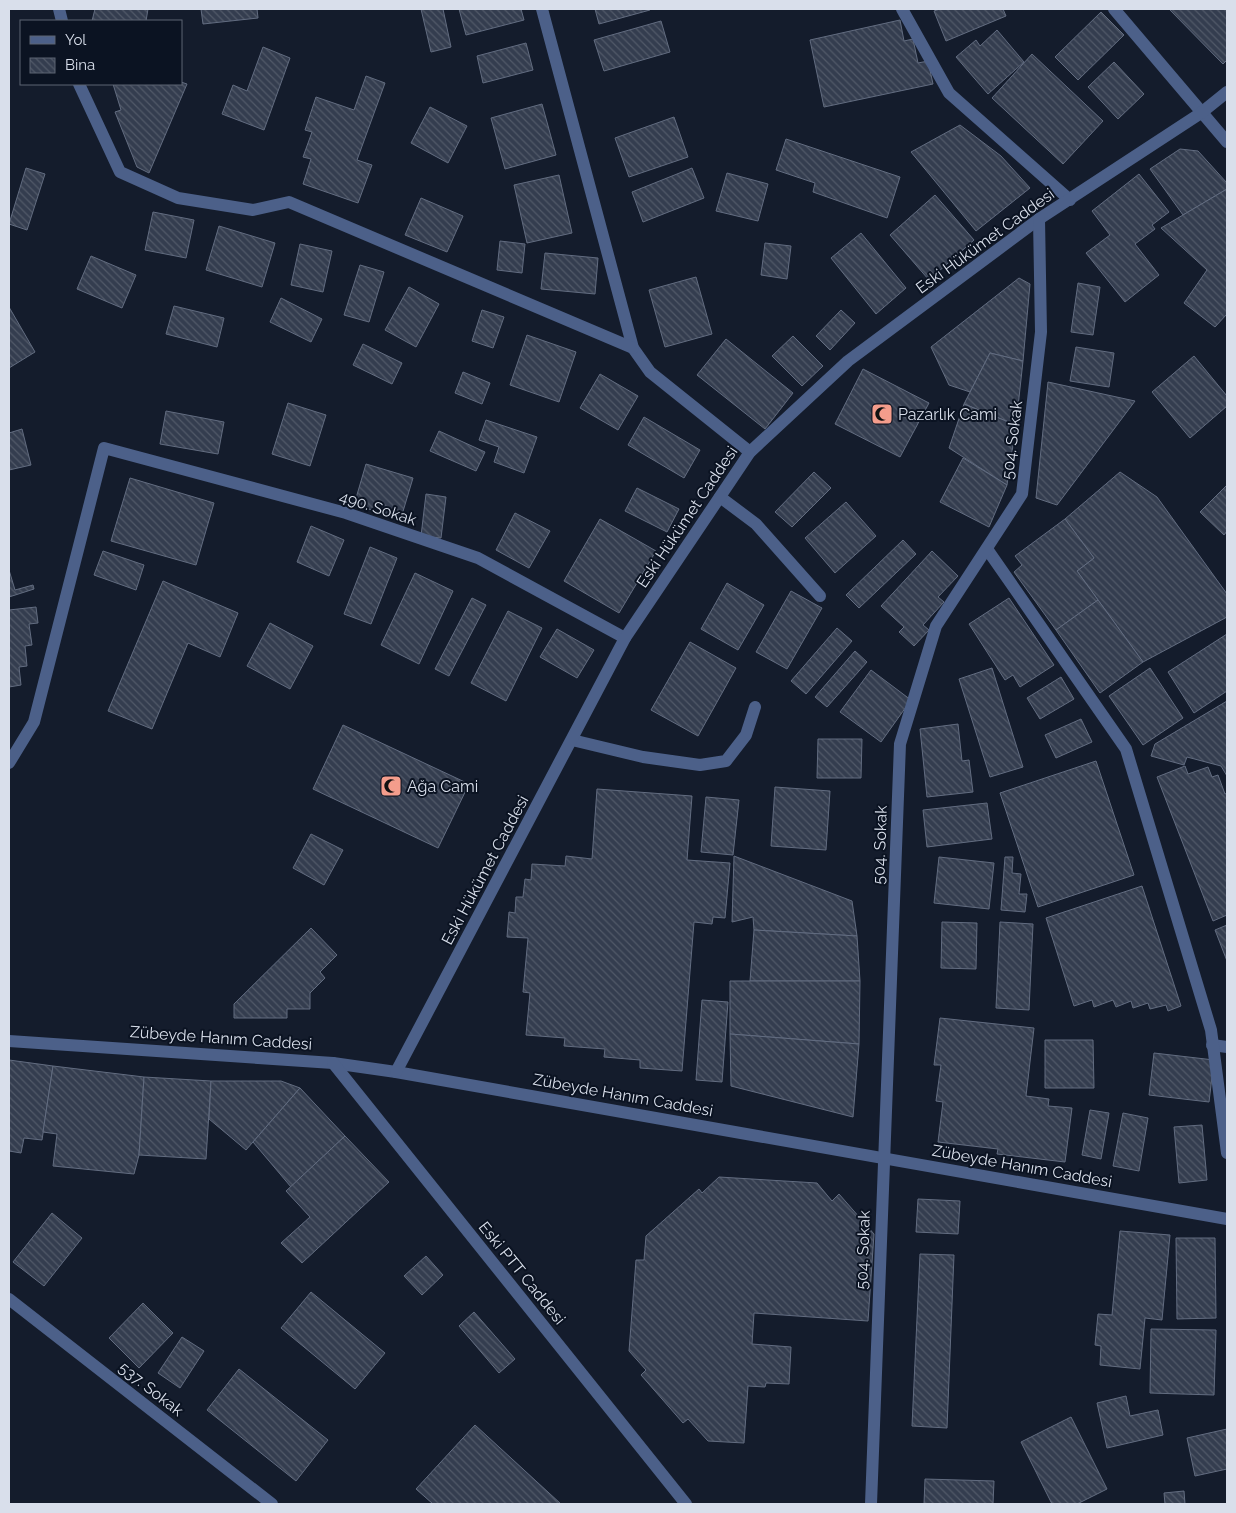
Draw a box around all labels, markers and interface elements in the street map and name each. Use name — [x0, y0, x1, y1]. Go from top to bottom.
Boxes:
legend — [20, 20, 182, 85]
text: Yol — [65, 31, 87, 49]
text: Bina — [65, 56, 95, 74]
street label: Eski Hükümet Caddesi — [912, 184, 1058, 298]
street label: 504. Sokak — [998, 399, 1026, 480]
mosque icon: Pazarlık Cami — [870, 402, 894, 426]
place label: Pazarlık Cami — [898, 405, 997, 424]
street label: Eski Hükümet Caddesi — [633, 443, 741, 591]
street label: 490. Sokak — [337, 487, 419, 530]
mosque icon: Ağa Cami — [379, 774, 403, 798]
place label: Ağa Cami — [407, 777, 478, 796]
street label: Eski Hükümet Caddesi — [438, 792, 532, 948]
street label: 504. Sokak — [869, 805, 891, 885]
street label: Zübeyde Hanım Caddesi — [129, 1022, 313, 1054]
street label: Zübeyde Hanım Caddesi — [532, 1070, 714, 1120]
street label: Zübeyde Hanım Caddesi — [931, 1141, 1113, 1191]
street label: 504. Sokak — [852, 1210, 874, 1290]
street label: Eski PTT Caddesi — [475, 1218, 569, 1328]
street label: 537. Sokak — [115, 1358, 187, 1420]

